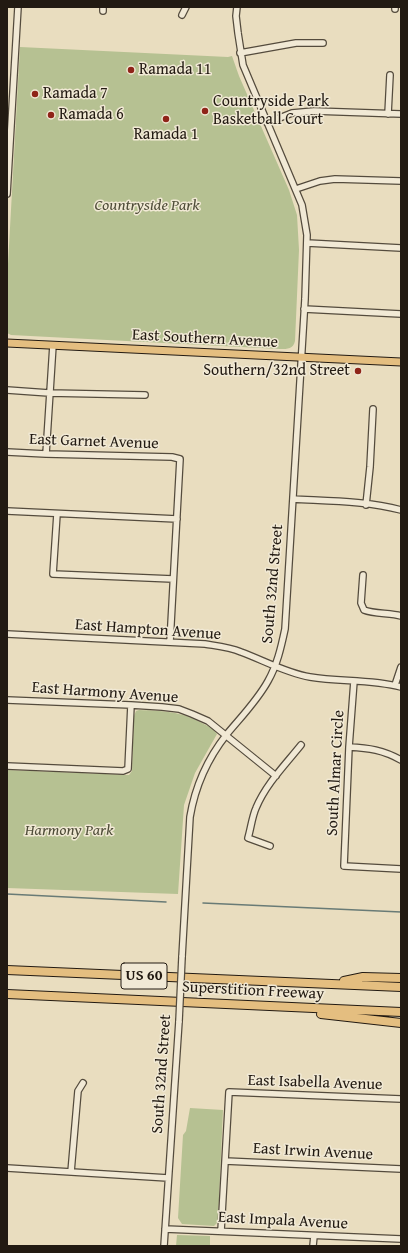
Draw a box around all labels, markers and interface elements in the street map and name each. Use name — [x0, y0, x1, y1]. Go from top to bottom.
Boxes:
place label: Ramada 11 — [139, 60, 211, 80]
marker: Ramada 11 — [126, 65, 136, 75]
place label: Ramada 7 — [43, 84, 108, 104]
marker: Ramada 7 — [30, 89, 40, 99]
place label: Countryside Park Basketball Court — [213, 92, 329, 130]
place label: Ramada 6 — [59, 105, 124, 125]
marker: Countryside Park Basketball Court — [200, 106, 210, 116]
marker: Ramada 6 — [46, 110, 56, 120]
marker: Ramada 1 — [161, 114, 171, 124]
place label: Ramada 1 — [134, 125, 198, 145]
park label: Countryside Park — [94, 196, 200, 216]
street label: East Southern Avenue — [131, 326, 279, 352]
place label: Southern/32nd Street — [203, 361, 350, 381]
marker: Southern/32nd Street — [353, 366, 363, 376]
street label: East Garnet Avenue — [29, 430, 159, 454]
street label: South 32nd Street — [258, 524, 288, 644]
street label: East Hampton Avenue — [74, 615, 222, 645]
street label: East Harmony Avenue — [31, 678, 179, 708]
street label: South Almar Circle — [323, 710, 349, 836]
park label: Harmony Park — [25, 821, 113, 841]
road number: US 60 — [121, 963, 167, 989]
street label: Superstition Freeway — [181, 978, 325, 1004]
street label: South 32nd Street — [148, 1014, 176, 1134]
street label: East Isabella Avenue — [247, 1071, 383, 1095]
street label: East Irwin Avenue — [252, 1139, 374, 1165]
street label: East Impala Avenue — [218, 1208, 348, 1234]

